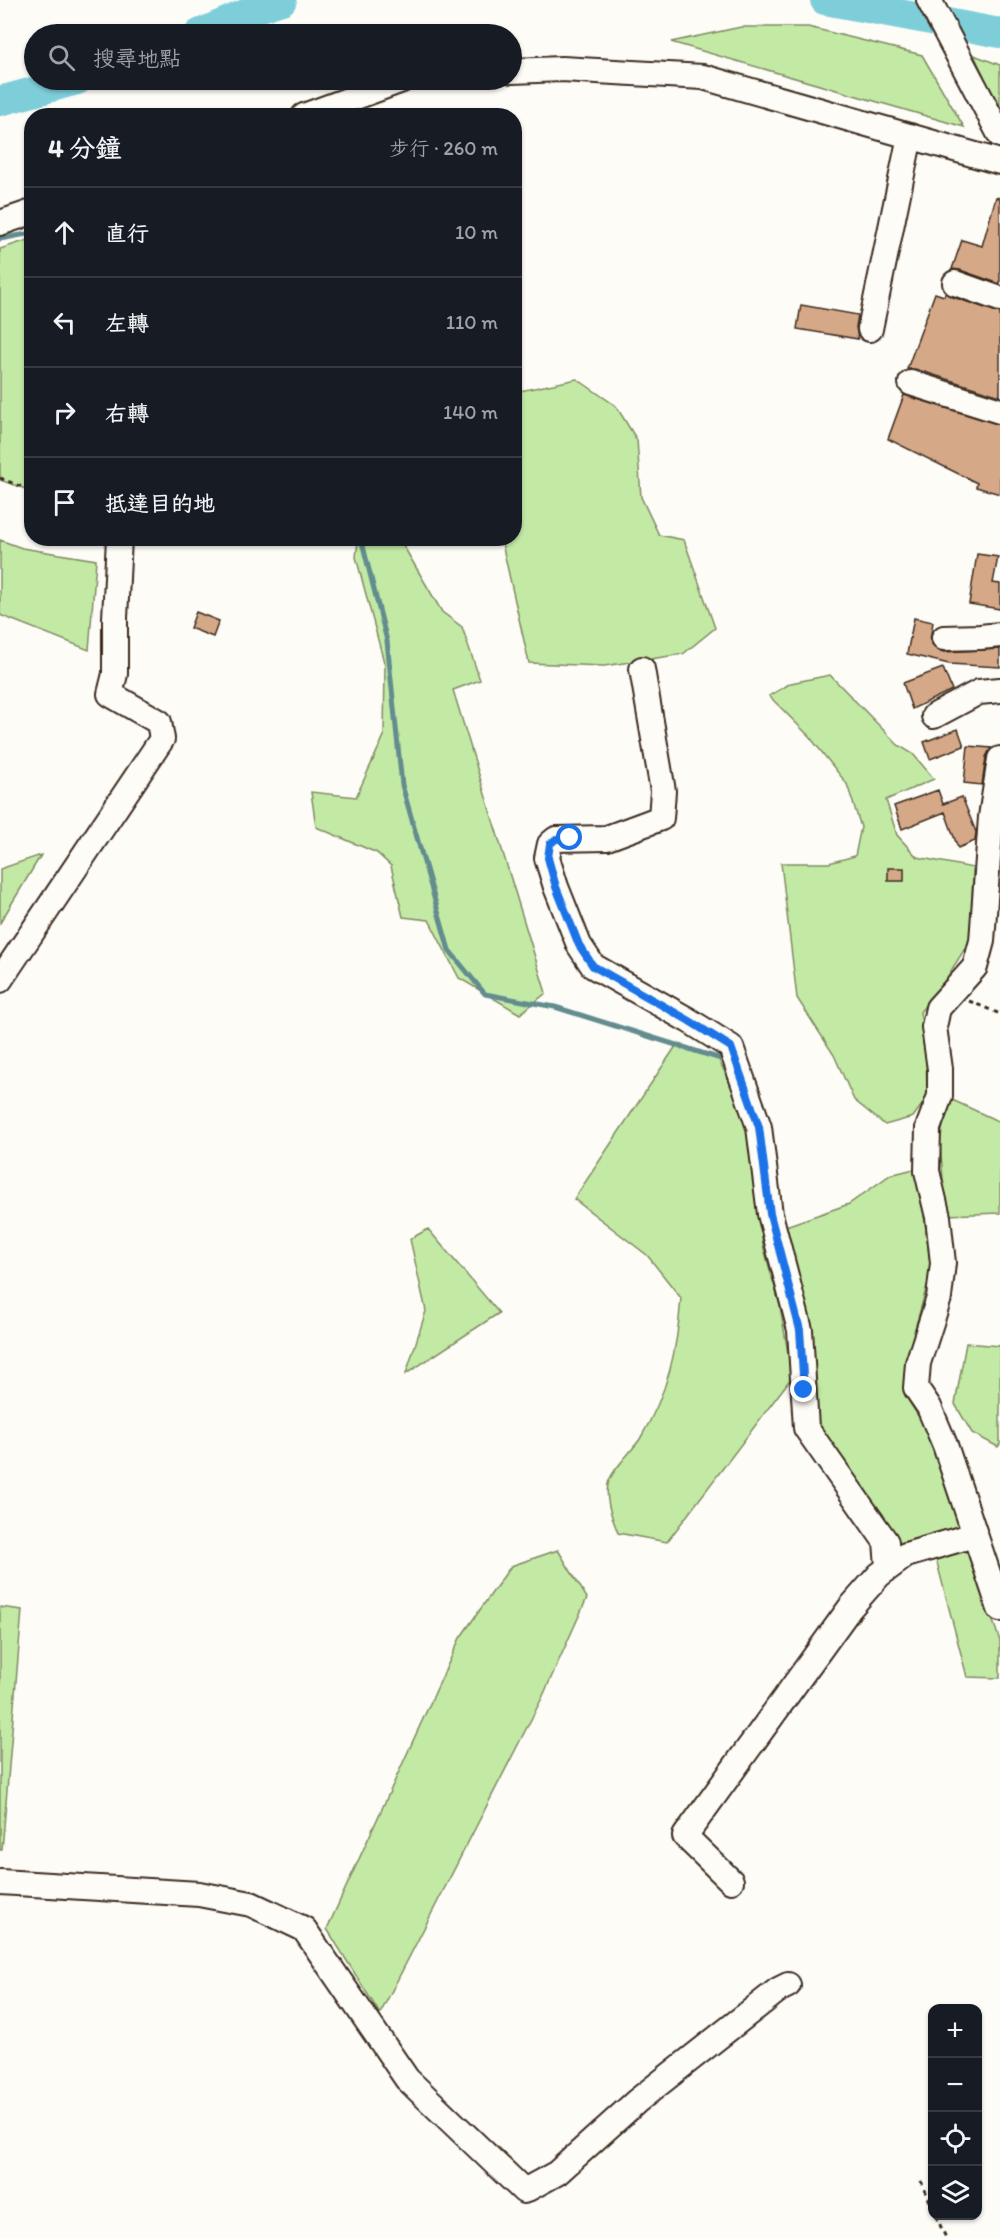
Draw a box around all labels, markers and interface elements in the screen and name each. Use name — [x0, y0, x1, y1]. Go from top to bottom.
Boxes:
search box — [24, 24, 522, 90]
icon: search — [45, 41, 78, 74]
text: 搜尋地點 — [93, 45, 181, 72]
text: 4 分鐘 — [48, 132, 121, 164]
text: 步行 · 260 m — [389, 136, 498, 160]
icon: ahead — [48, 216, 81, 249]
text: 直行 — [105, 220, 149, 247]
text: 10 m — [455, 220, 498, 244]
icon: left — [48, 306, 81, 339]
text: 左轉 — [105, 310, 149, 337]
text: 110 m — [446, 310, 498, 334]
icon: right — [48, 396, 81, 429]
text: 右轉 — [105, 400, 149, 427]
text: 140 m — [443, 400, 498, 424]
icon: arrive — [48, 486, 81, 519]
text: 抵達目的地 — [105, 490, 215, 517]
route start — [556, 824, 582, 850]
route end — [790, 1376, 816, 1402]
map controls — [928, 2004, 982, 2220]
button: + — [928, 2004, 982, 2058]
button: − — [928, 2058, 982, 2112]
button: locate — [928, 2112, 982, 2166]
button: layers — [928, 2166, 982, 2220]

